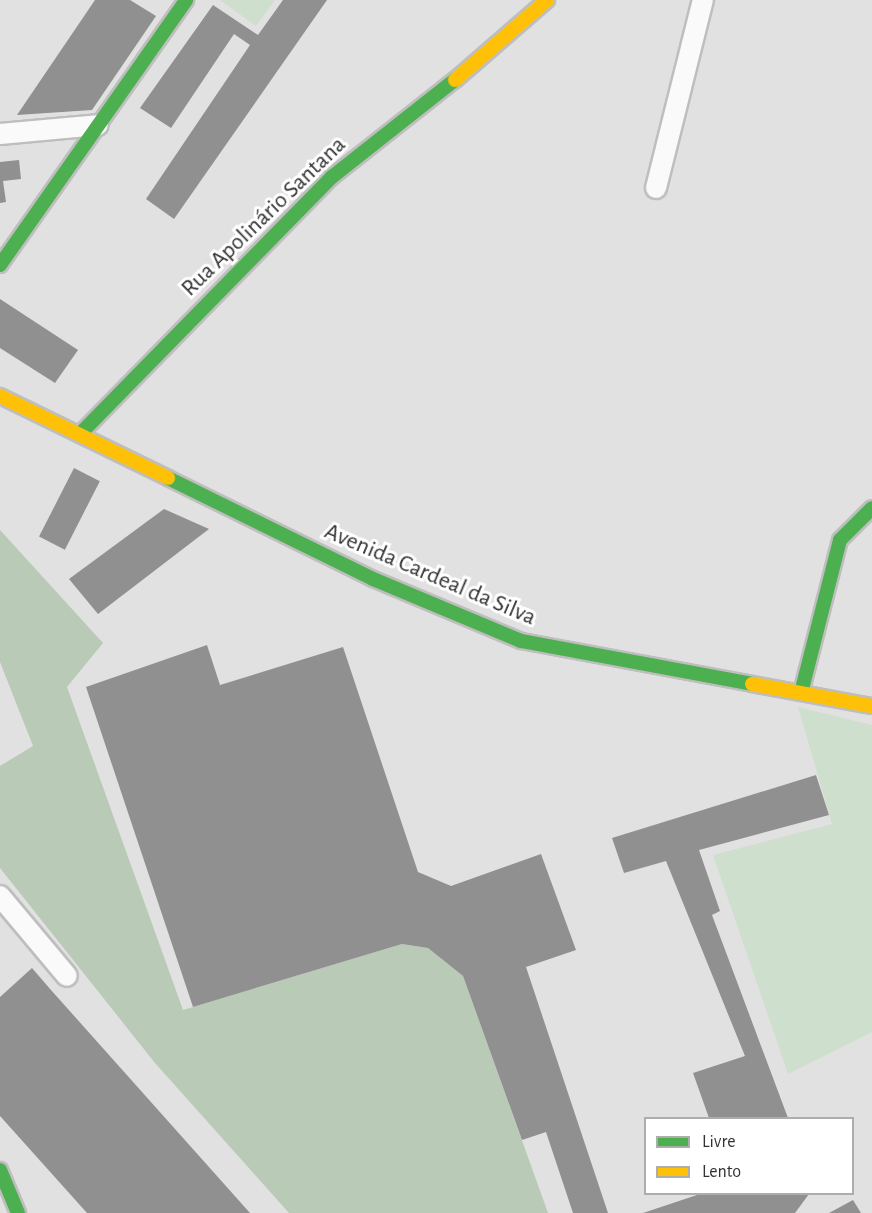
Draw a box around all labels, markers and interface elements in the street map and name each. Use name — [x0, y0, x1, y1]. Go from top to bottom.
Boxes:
street label: Rua Apolinário Santana — [176, 131, 352, 303]
street label: Avenida Cardeal da Silva — [320, 517, 540, 633]
legend — [644, 1117, 854, 1195]
text: Livre — [702, 1133, 736, 1151]
text: Lento — [702, 1163, 741, 1181]

